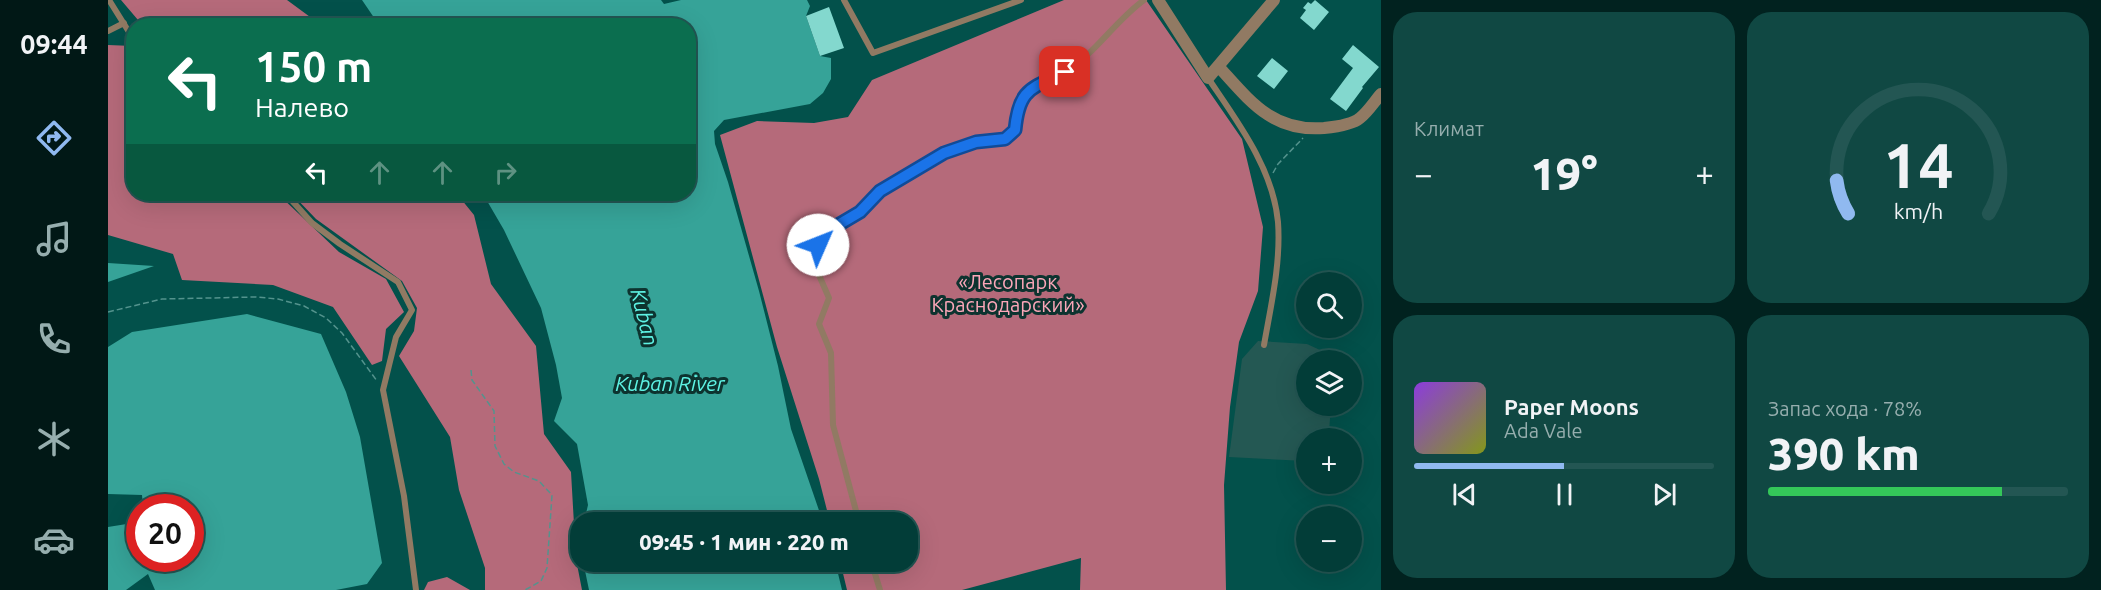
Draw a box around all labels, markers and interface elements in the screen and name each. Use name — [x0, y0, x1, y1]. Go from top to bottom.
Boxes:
text: 09:44 — [20, 29, 88, 59]
icon: left — [156, 42, 234, 120]
text: 150 m — [255, 43, 372, 90]
pin — [1039, 46, 1090, 97]
icon: arrive — [1048, 55, 1081, 88]
text: Налево — [255, 92, 349, 122]
icon: directions — [33, 117, 75, 159]
text: Климат — [1414, 117, 1484, 140]
text: 14 — [1883, 130, 1953, 200]
text: 19° — [1530, 148, 1598, 199]
text: − — [1414, 155, 1433, 192]
text: + — [1695, 155, 1714, 192]
icon: left — [300, 156, 333, 189]
icon: ahead — [363, 156, 396, 189]
icon: ahead — [426, 156, 459, 189]
icon: right — [489, 156, 522, 189]
text: km/h — [1893, 200, 1943, 224]
position arrow — [786, 213, 850, 277]
icon: music — [33, 218, 75, 260]
park label: «Лесопарк Краснодарский» — [931, 270, 1085, 316]
map controls — [1296, 272, 1362, 572]
button: search — [1296, 272, 1362, 338]
water label: Kuban — [626, 286, 664, 348]
icon: phone — [33, 318, 75, 360]
button: layers — [1296, 350, 1362, 416]
water label: Kuban River — [615, 371, 726, 395]
text: Paper Moons — [1504, 394, 1639, 419]
text: Запас хода · 78% — [1768, 397, 1922, 420]
icon: climate — [33, 418, 75, 460]
text: Ada Vale — [1504, 419, 1582, 442]
button: + — [1296, 428, 1362, 494]
text: 390 km — [1768, 428, 1920, 479]
icon: previous — [1448, 478, 1481, 511]
icon: pause — [1548, 478, 1581, 511]
icon: next — [1648, 478, 1681, 511]
speed limit sign: 20 — [126, 494, 204, 572]
button: − — [1296, 506, 1362, 572]
icon: car — [33, 519, 75, 561]
text: 09:45 · 1 мин · 220 m — [639, 529, 849, 554]

